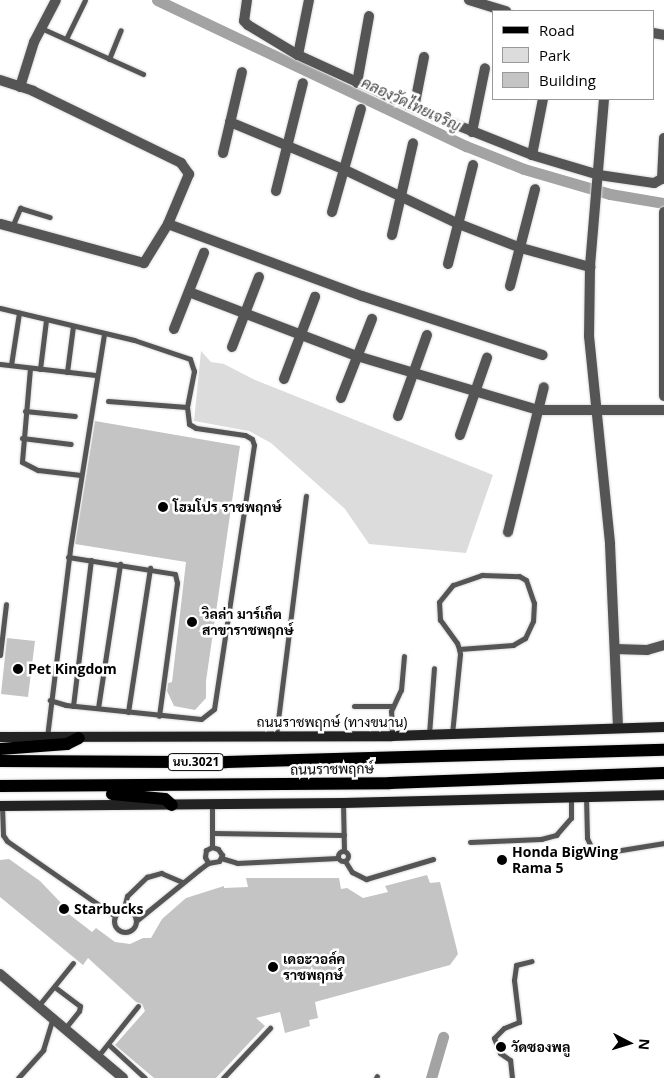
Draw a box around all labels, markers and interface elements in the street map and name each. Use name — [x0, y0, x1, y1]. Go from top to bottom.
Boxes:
legend — [492, 10, 654, 100]
text: Road — [539, 20, 575, 40]
text: Park — [539, 45, 570, 65]
text: Building — [539, 70, 596, 90]
water label: คลองวัดไทยเจริญ — [359, 73, 463, 135]
place label: โฮมโปร ราชพฤกษ์ — [173, 499, 282, 515]
marker: โฮมโปร ราชพฤกษ์ — [157, 501, 169, 513]
place label: วิลล่า มาร์เก็ต สาขาราชพฤกษ์ — [202, 606, 294, 638]
marker: วิลล่า มาร์เก็ต สาขาราชพฤกษ์ — [186, 616, 198, 628]
place label: Pet Kingdom — [28, 661, 117, 677]
marker: Pet Kingdom — [12, 663, 24, 675]
street label: ถนนราชพฤกษ์ (ทางขนาน) — [257, 714, 407, 730]
road number: นบ.3021 — [167, 752, 225, 772]
street label: ถนนราชพฤกษ์ — [290, 760, 374, 778]
place label: Honda BigWing Rama 5 — [512, 844, 618, 876]
marker: Honda BigWing Rama 5 — [496, 854, 508, 866]
place label: Starbucks — [74, 901, 144, 917]
marker: Starbucks — [58, 903, 70, 915]
place label: เดอะวอล์ค ราชพฤกษ์ — [283, 951, 345, 984]
marker: เดอะวอล์ค ราชพฤกษ์ — [267, 961, 279, 973]
north arrow — [604, 1018, 654, 1068]
text: N — [634, 1038, 654, 1051]
place label: วัดซองพลู — [511, 1039, 570, 1055]
marker: วัดซองพลู — [495, 1041, 507, 1053]

